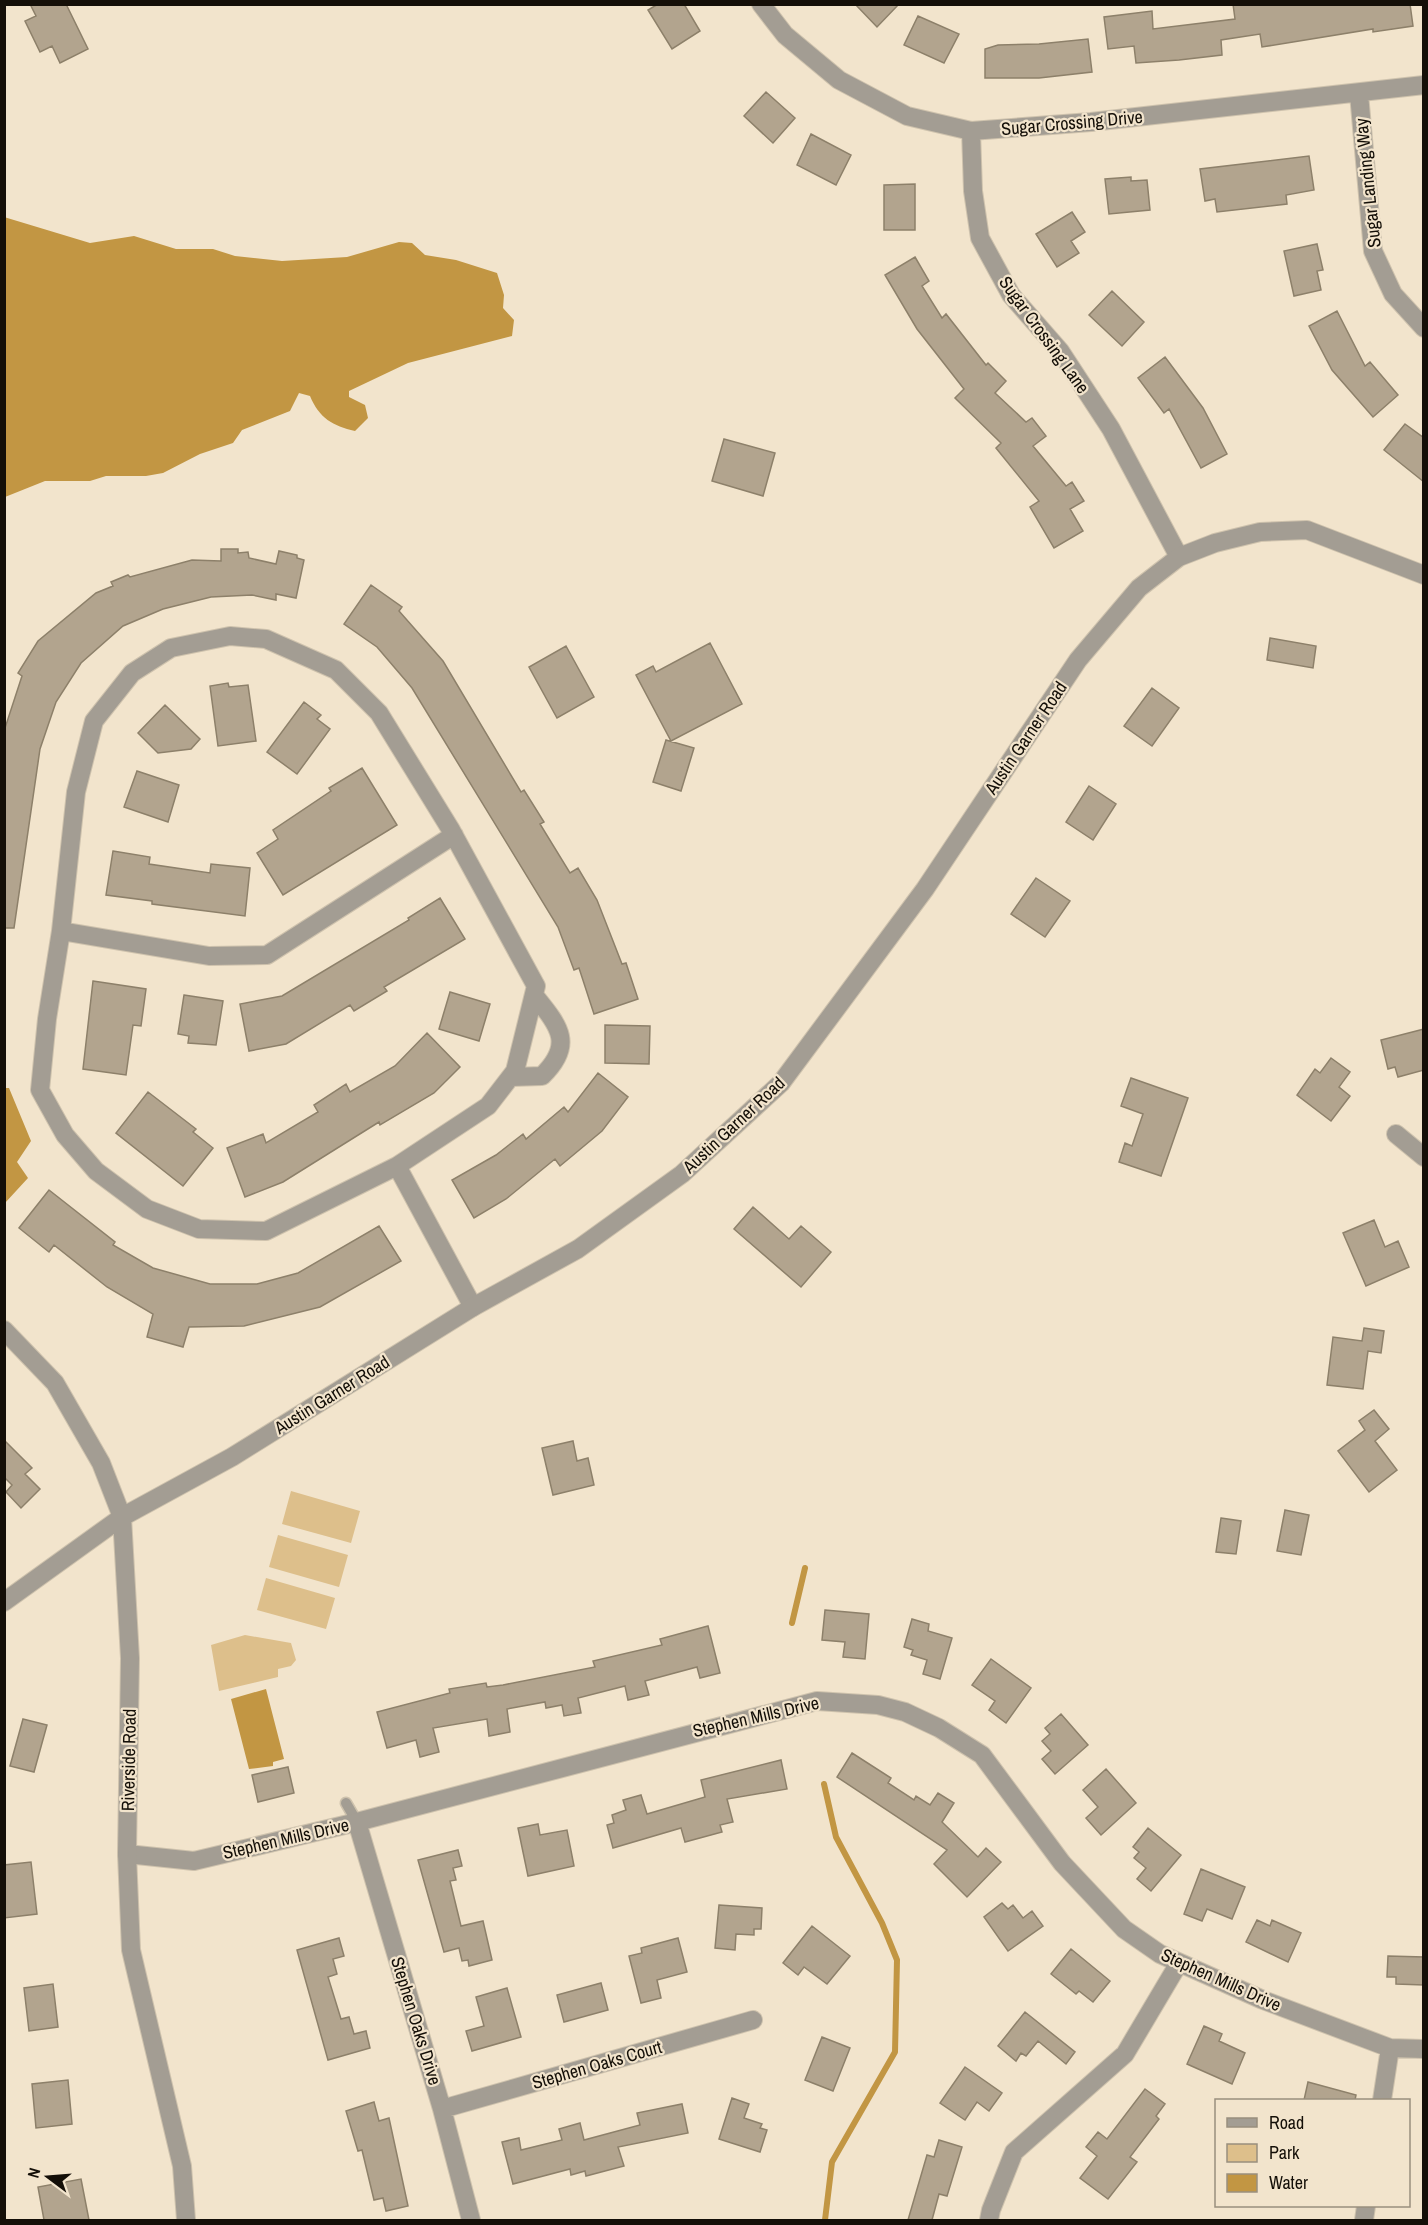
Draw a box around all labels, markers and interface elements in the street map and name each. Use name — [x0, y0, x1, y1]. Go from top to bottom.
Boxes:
street label: Sugar Crossing Drive — [1000, 104, 1144, 141]
street label: Sugar Landing Way — [1348, 117, 1387, 249]
street label: Sugar Crossing Lane — [993, 271, 1096, 398]
street label: Austin Garner Road — [978, 676, 1073, 800]
street label: Austin Garner Road — [676, 1071, 790, 1179]
street label: Austin Garner Road — [269, 1349, 394, 1440]
street label: Stephen Mills Drive — [690, 1690, 821, 1743]
street label: Riverside Road — [115, 1709, 142, 1811]
street label: Stephen Mills Drive — [220, 1812, 351, 1865]
street label: Stephen Mills Drive — [1157, 1942, 1285, 2017]
street label: Stephen Oaks Drive — [385, 1954, 448, 2088]
street label: Stephen Oaks Court — [529, 2034, 665, 2095]
legend — [1215, 2099, 1410, 2207]
text: Road — [1269, 2110, 1304, 2135]
text: Park — [1269, 2140, 1300, 2165]
north arrow — [18, 2147, 78, 2207]
text: N — [22, 2165, 45, 2180]
text: Water — [1269, 2170, 1308, 2195]

